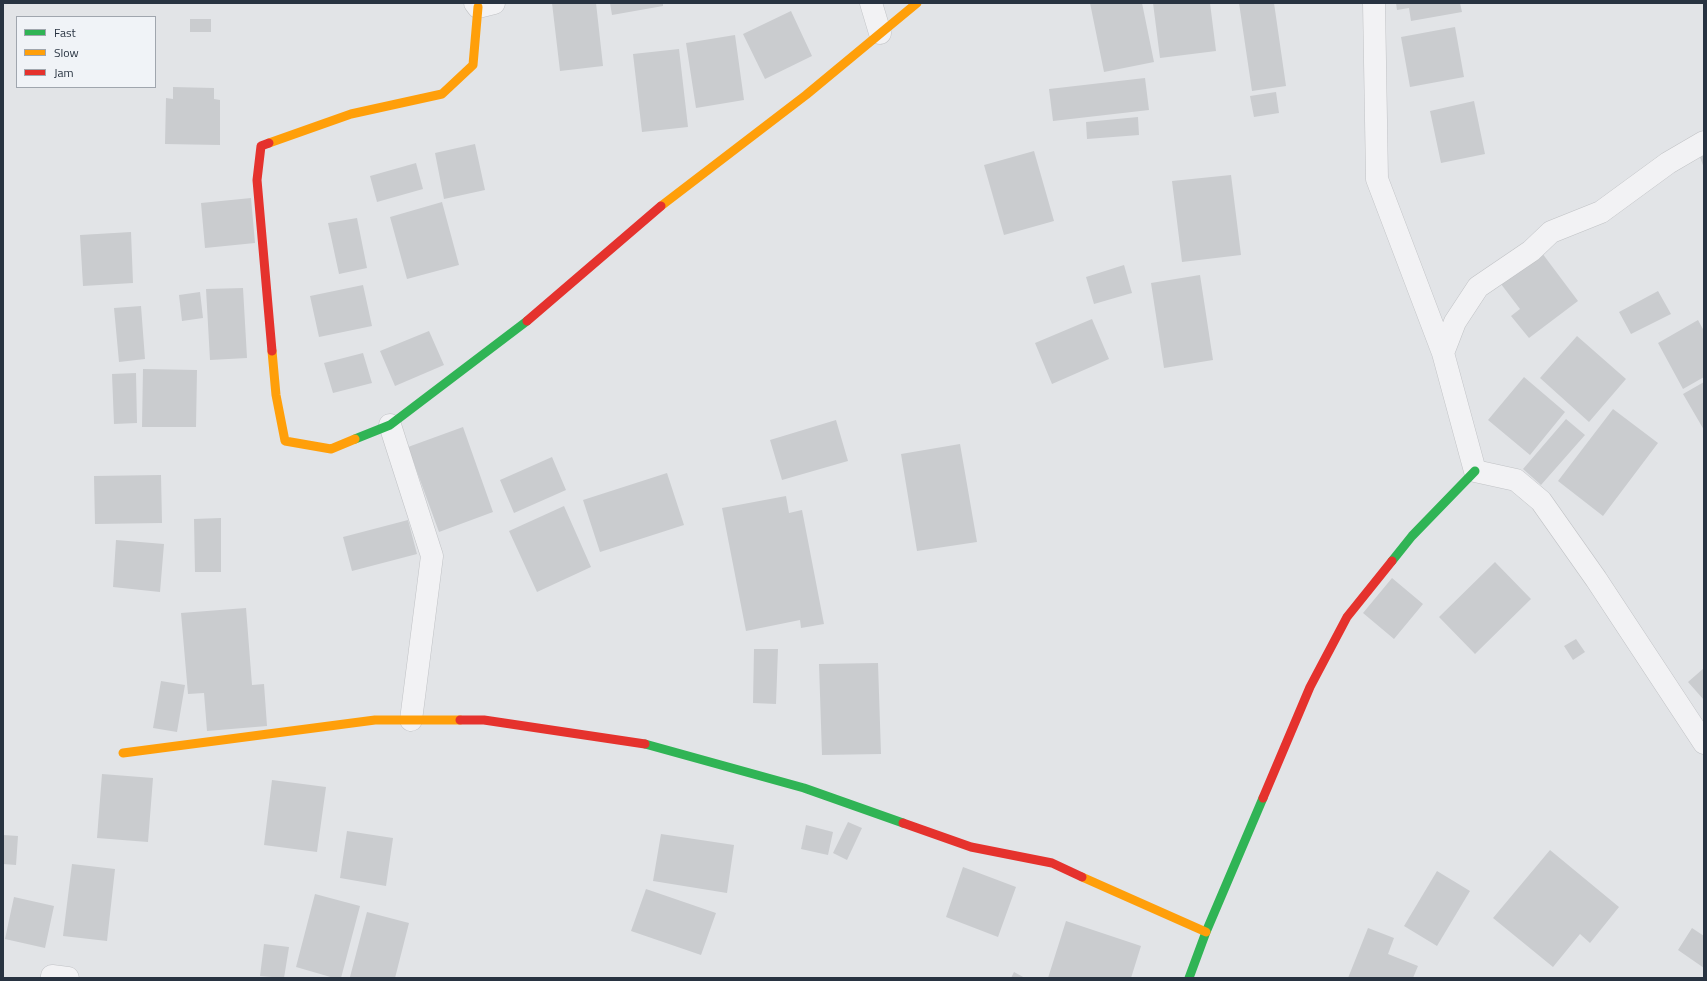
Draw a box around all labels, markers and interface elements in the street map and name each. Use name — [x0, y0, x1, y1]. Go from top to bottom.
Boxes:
legend — [16, 16, 156, 88]
text: Fast — [54, 23, 76, 42]
text: Slow — [54, 43, 79, 62]
text: Jam — [54, 63, 74, 82]

